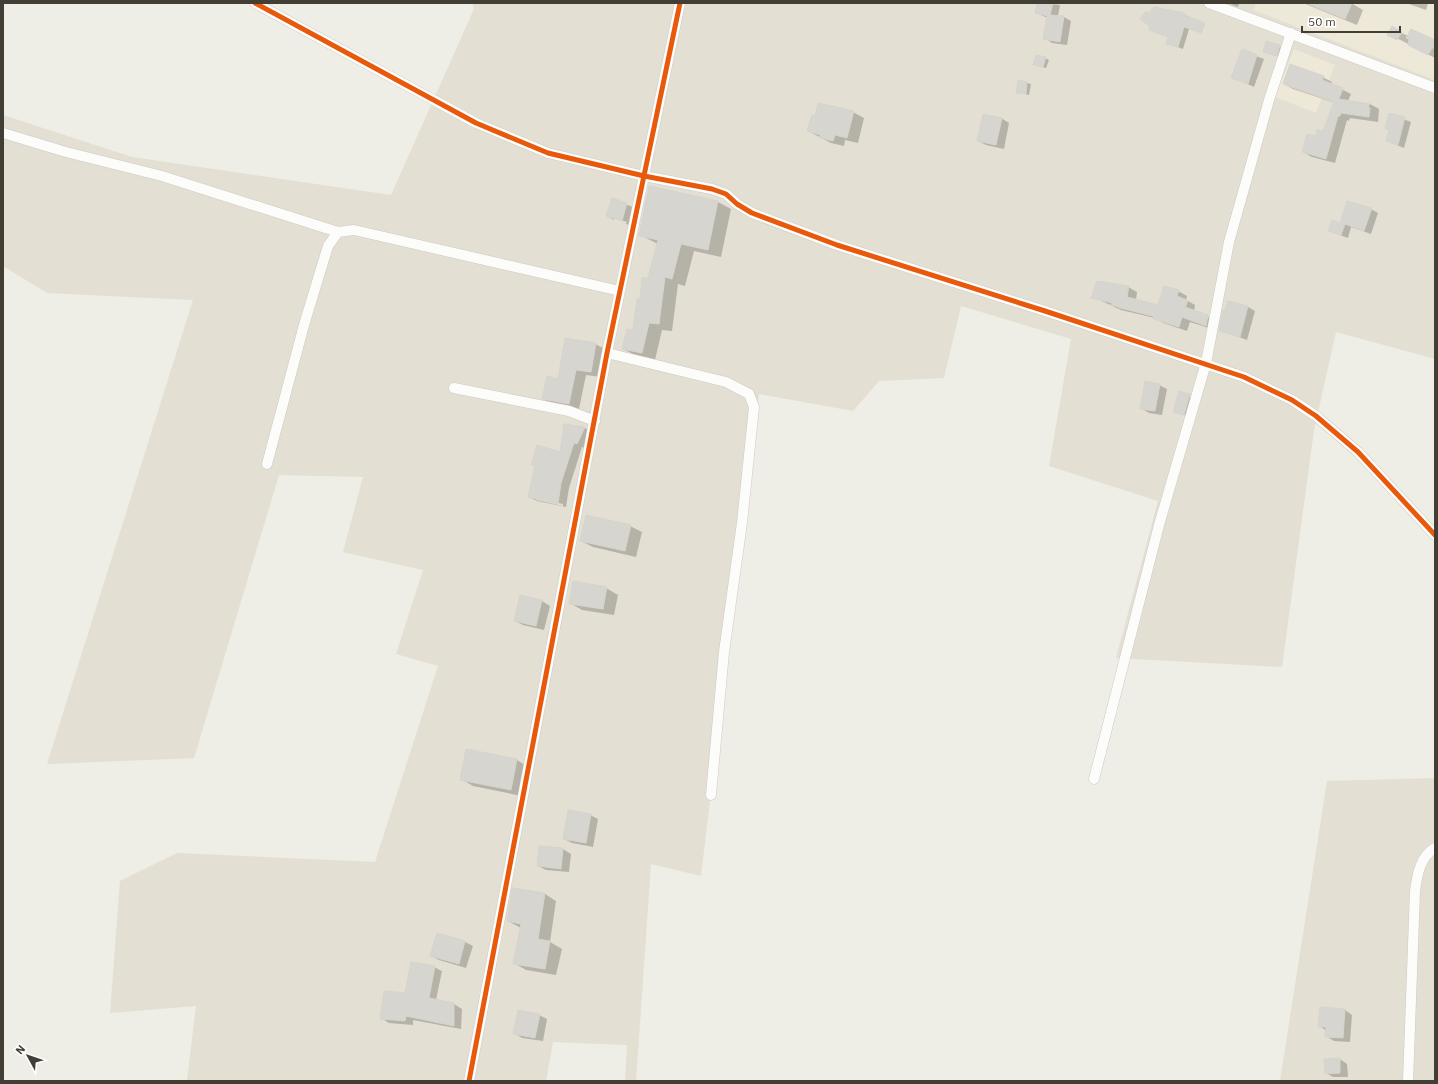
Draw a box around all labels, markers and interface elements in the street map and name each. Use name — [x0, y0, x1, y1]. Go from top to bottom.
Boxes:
scale bar — [1302, 8, 1400, 34]
text: 50 m — [1308, 14, 1336, 29]
north arrow — [8, 1036, 48, 1076]
text: N — [12, 1042, 28, 1057]

